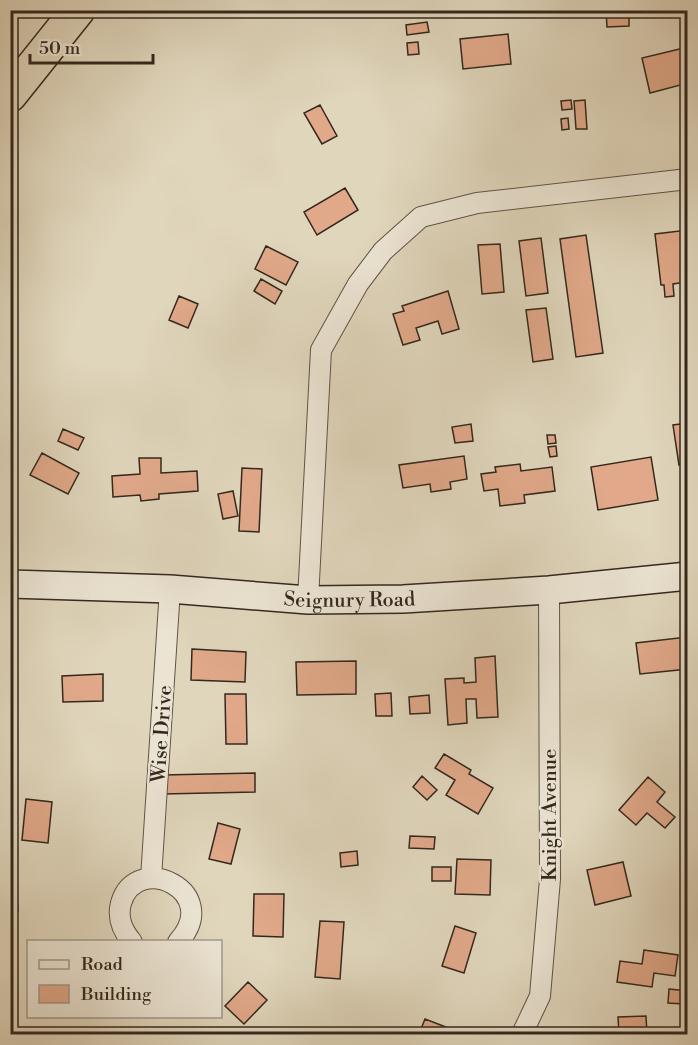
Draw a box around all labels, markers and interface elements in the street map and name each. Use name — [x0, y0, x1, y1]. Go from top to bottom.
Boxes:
scale bar — [30, 27, 153, 65]
text: 50 m — [39, 37, 81, 60]
street label: Seignury Road — [283, 587, 417, 614]
street label: Wise Drive — [147, 684, 178, 785]
street label: Knight Avenue — [538, 749, 563, 881]
legend — [27, 940, 222, 1018]
text: Road — [81, 953, 124, 976]
text: Building — [80, 983, 152, 1006]

